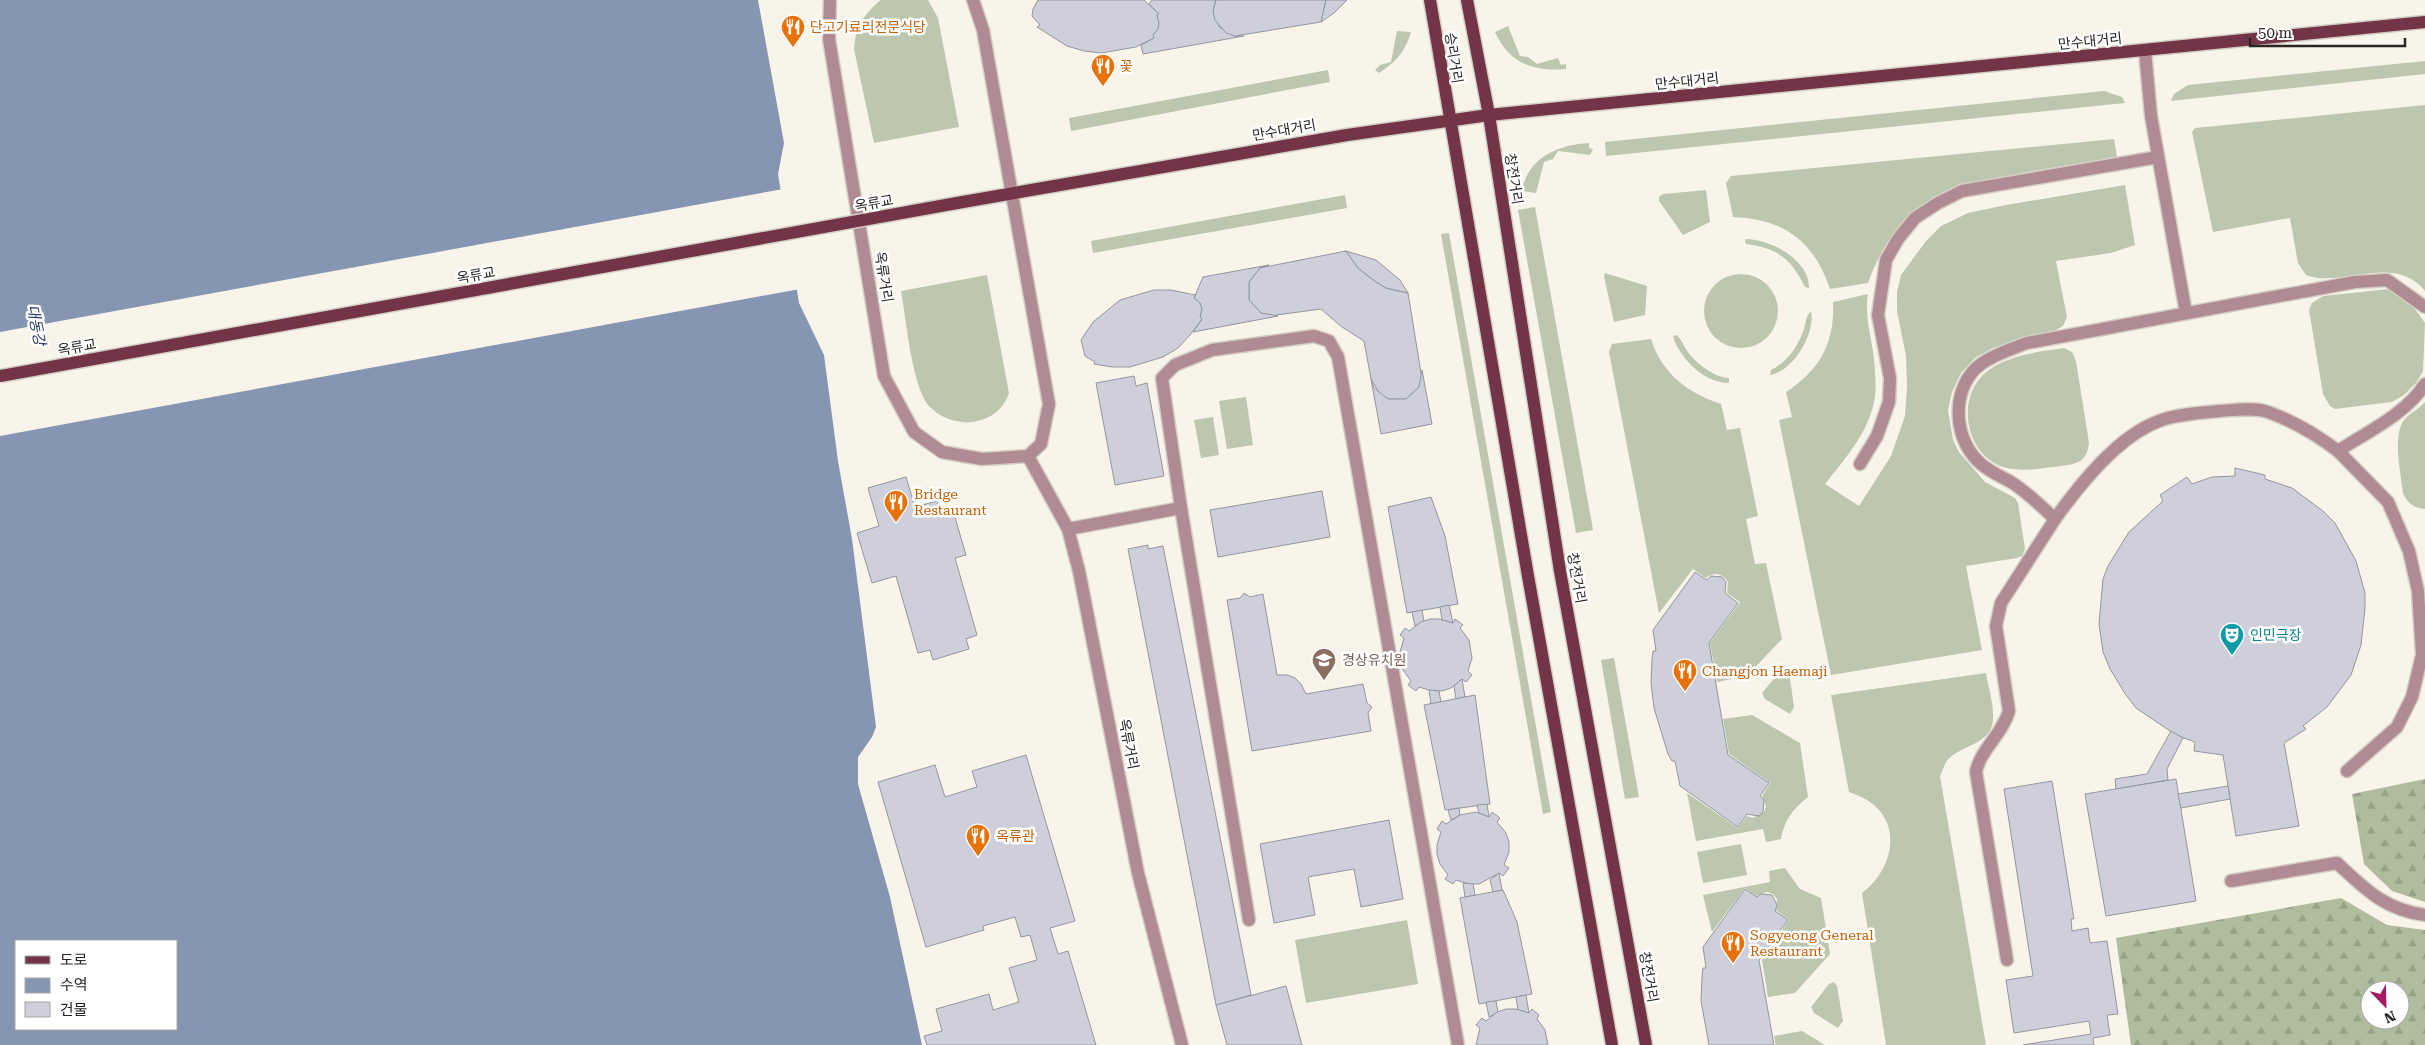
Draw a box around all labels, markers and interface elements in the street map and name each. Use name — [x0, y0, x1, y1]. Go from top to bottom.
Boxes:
restaurant icon: 단고기료리전문식당 — [780, 14, 806, 48]
scale bar — [2250, 15, 2405, 47]
place label: 단고기료리전문식당 — [810, 19, 926, 35]
text: 50 m — [2258, 24, 2293, 42]
street label: 만수대거리 — [2057, 30, 2123, 52]
street label: 승리거리 — [1442, 31, 1466, 85]
restaurant icon: 꽃 — [1090, 53, 1116, 87]
place label: 꽃 — [1120, 58, 1133, 74]
street label: 만수대거리 — [1654, 70, 1720, 92]
street label: 만수대거리 — [1251, 117, 1317, 143]
street label: 창전거리 — [1502, 152, 1526, 206]
street label: 옥류교 — [854, 192, 895, 214]
street label: 옥류거리 — [872, 250, 896, 304]
street label: 옥류교 — [456, 264, 497, 286]
water label: 대동강 — [23, 303, 49, 349]
street label: 옥류교 — [57, 336, 98, 358]
place label: Bridge Restaurant — [914, 486, 987, 518]
restaurant icon: Bridge Restaurant — [883, 489, 909, 523]
street label: 창전거리 — [1565, 551, 1589, 605]
theatre icon: 인민극장 — [2219, 622, 2245, 656]
place label: 인민극장 — [2250, 627, 2302, 643]
school or university icon: 경상유치원 — [1311, 647, 1337, 681]
place label: 경상유치원 — [1342, 652, 1406, 668]
restaurant icon: Changjon Haemaji — [1672, 658, 1698, 692]
place label: Changjon Haemaji — [1702, 663, 1828, 679]
street label: 옥류거리 — [1116, 717, 1142, 771]
restaurant icon: 옥류관 — [965, 823, 991, 857]
place label: 옥류관 — [996, 828, 1035, 844]
place label: Sogyeong General Restaurant — [1750, 927, 1874, 959]
restaurant icon: Sogyeong General Restaurant — [1720, 930, 1746, 964]
legend — [15, 940, 178, 1030]
street label: 창전거리 — [1637, 950, 1661, 1004]
text: 도로 — [60, 951, 88, 969]
text: 수역 — [60, 976, 88, 994]
north arrow — [2360, 980, 2410, 1030]
text: 건물 — [60, 1001, 88, 1019]
text: N — [2382, 1007, 2398, 1027]

